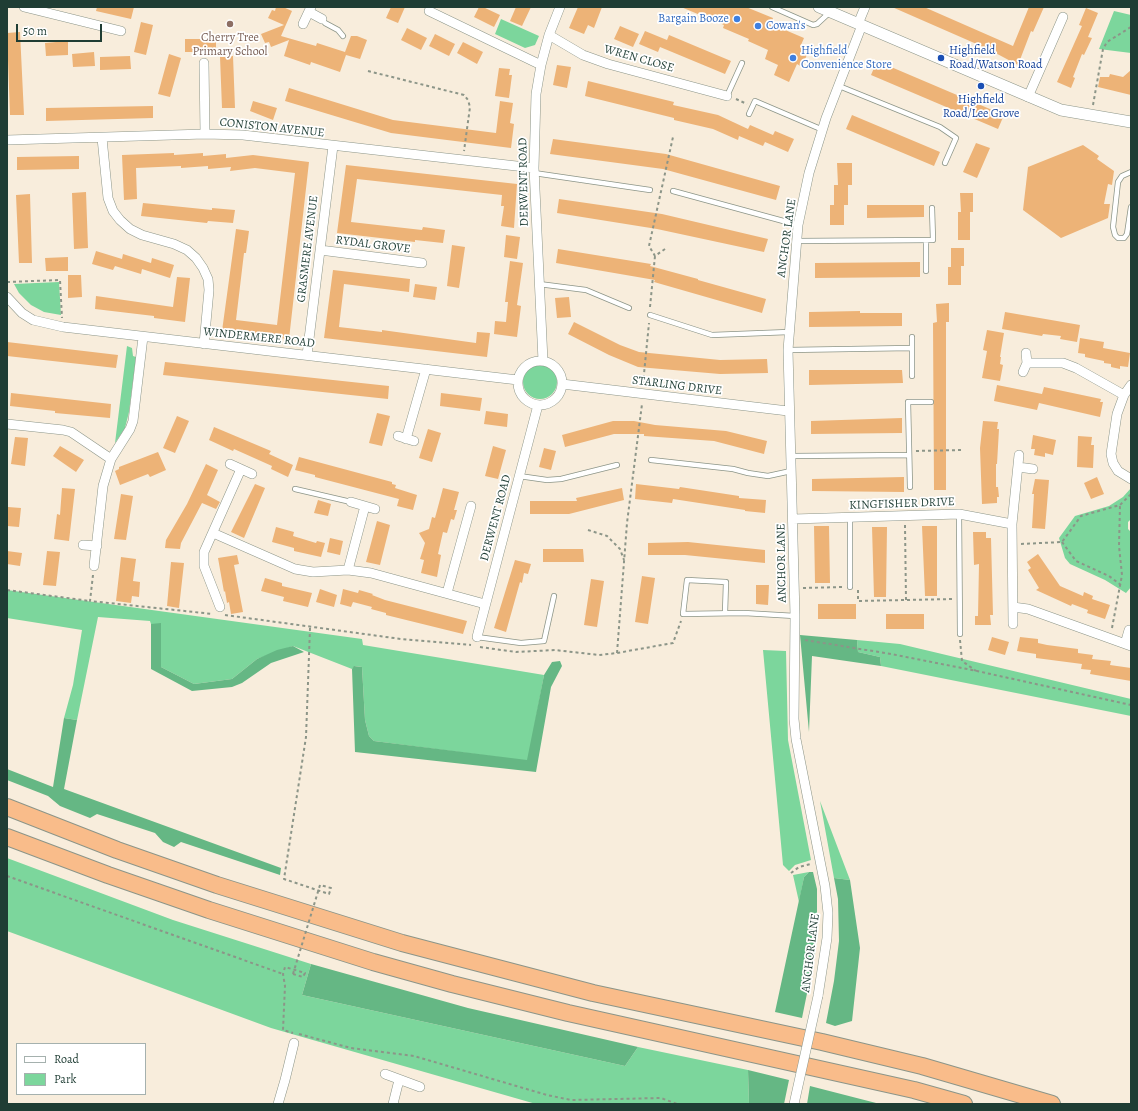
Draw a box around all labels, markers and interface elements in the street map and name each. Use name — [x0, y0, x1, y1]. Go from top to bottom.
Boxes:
place label: Bargain Booze — [658, 12, 729, 26]
marker: Bargain Booze — [732, 14, 742, 24]
scale bar — [18, 16, 104, 42]
marker: Cherry Tree Primary School — [225, 19, 235, 29]
place label: Cowan's — [766, 19, 805, 33]
marker: Cowan's — [753, 21, 763, 31]
text: 50 m — [23, 23, 47, 39]
place label: Cherry Tree Primary School — [192, 31, 268, 59]
street label: WREN CLOSE — [602, 42, 676, 76]
place label: Highfield Convenience Store — [801, 44, 892, 72]
place label: Highfield Road/Watson Road — [949, 44, 1042, 72]
marker: Highfield Convenience Store — [788, 53, 798, 63]
marker: Highfield Road/Watson Road — [936, 53, 946, 63]
marker: Highfield Road/Lee Grove — [976, 81, 986, 91]
place label: Highfield Road/Lee Grove — [943, 93, 1019, 121]
street label: CONISTON AVENUE — [219, 115, 325, 141]
street label: DERWENT ROAD — [516, 137, 532, 227]
street label: GRASMERE AVENUE — [294, 195, 322, 303]
street label: ANCHOR LANE — [774, 198, 800, 278]
street label: RYDAL GROVE — [335, 233, 411, 257]
street label: WINDERMERE ROAD — [203, 325, 315, 351]
street label: STARLING DRIVE — [631, 373, 723, 399]
street label: DERWENT ROAD — [478, 473, 514, 563]
street label: KINGFISHER DRIVE — [849, 495, 955, 513]
street label: ANCHOR LANE — [774, 523, 790, 603]
street label: ANCHOR LANE — [799, 913, 823, 993]
legend — [16, 1043, 146, 1095]
text: Road — [54, 1051, 79, 1067]
text: Park — [54, 1071, 77, 1087]

